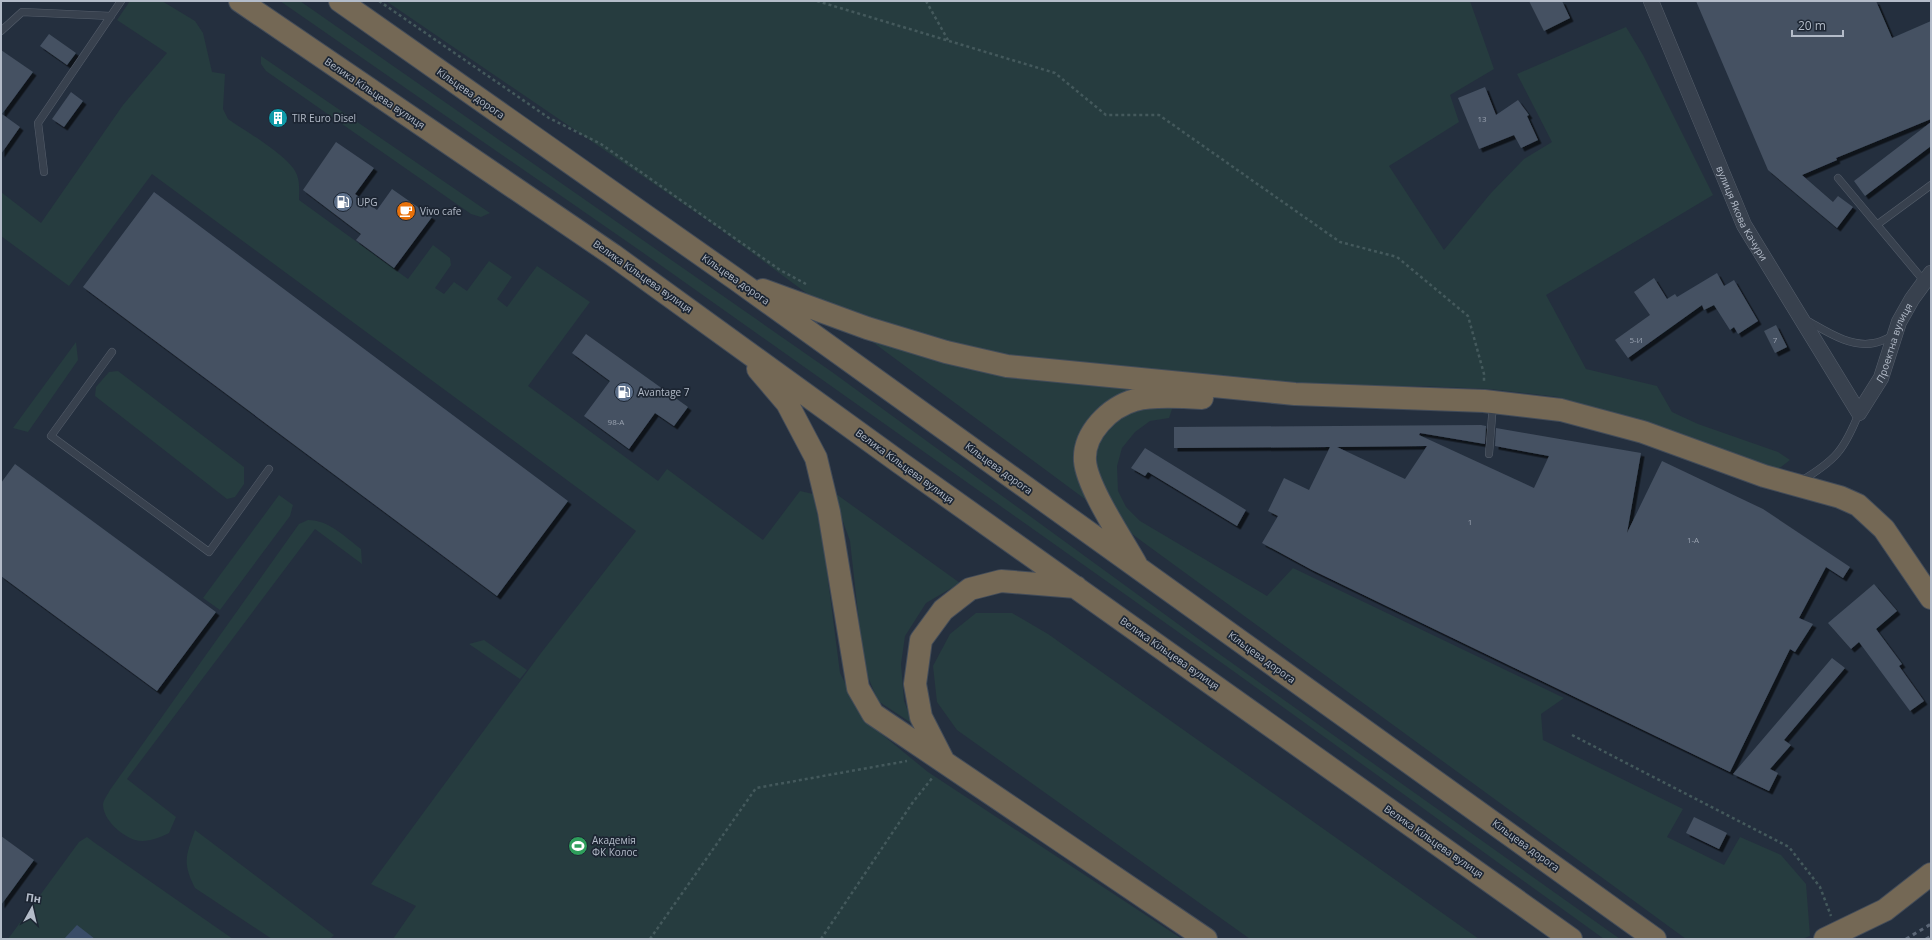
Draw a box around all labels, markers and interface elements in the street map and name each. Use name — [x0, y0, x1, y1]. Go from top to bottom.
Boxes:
scale bar — [1792, 12, 1843, 38]
text: 20 m — [1798, 17, 1826, 34]
street label: Велика Кільцева вулиця — [322, 54, 428, 132]
street label: Кільцева дорога — [434, 64, 508, 122]
building icon: TIR Euro Disel — [267, 107, 289, 129]
place label: TIR Euro Disel — [292, 111, 356, 125]
house number: 13 — [1477, 113, 1487, 124]
street label: вулиця Якова Качури — [1713, 164, 1771, 263]
fuel station icon: UPG — [332, 191, 354, 213]
place label: UPG — [357, 195, 378, 209]
cafe icon: Vivo cafe — [395, 200, 417, 222]
place label: Vivo cafe — [420, 204, 462, 218]
street label: Велика Кільцева вулиця — [591, 236, 695, 316]
street label: Кільцева дорога — [699, 250, 773, 308]
street label: Проектна вулиця — [1873, 300, 1915, 385]
house number: 5-И — [1629, 334, 1643, 345]
house number: 7 — [1773, 334, 1778, 345]
fuel station icon: Avantage 7 — [613, 381, 635, 403]
place label: Avantage 7 — [638, 385, 690, 399]
house number: 98-А — [608, 416, 625, 427]
street label: Велика Кільцева вулиця — [853, 426, 957, 506]
street label: Кільцева дорога — [963, 439, 1035, 497]
house number: 1 — [1468, 516, 1472, 527]
house number: 1-А — [1687, 534, 1700, 545]
street label: Велика Кільцева вулиця — [1118, 613, 1222, 693]
street label: Кільцева дорога — [1226, 628, 1298, 686]
street label: Велика Кільцева вулиця — [1382, 801, 1486, 881]
street label: Кільцева дорога — [1490, 816, 1562, 874]
place label: Академія ФК Колос — [592, 833, 638, 859]
sports icon: Академія ФК Колос — [567, 835, 589, 857]
north arrow — [12, 888, 52, 928]
text: Пн — [25, 889, 42, 906]

